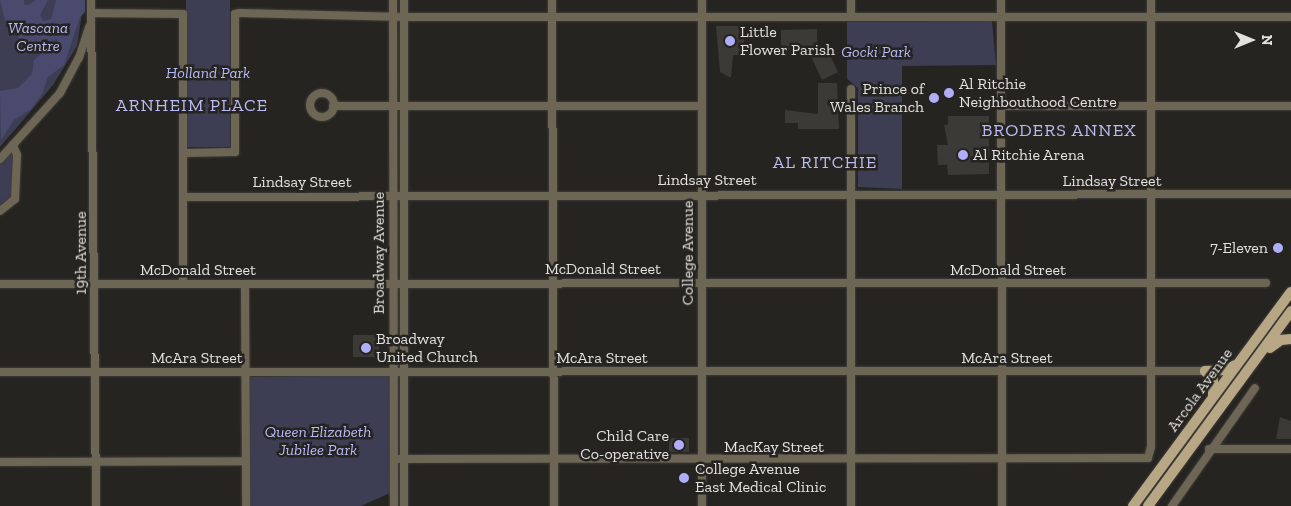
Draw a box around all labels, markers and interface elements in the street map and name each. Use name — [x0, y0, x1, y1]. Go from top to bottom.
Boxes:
north arrow — [1226, 15, 1276, 65]
park label: Wascana Centre — [8, 18, 68, 56]
place label: Little Flower Parish — [740, 22, 835, 60]
marker: Little Flower Parish — [724, 35, 736, 47]
text: N — [1258, 35, 1275, 45]
park label: Gocki Park — [841, 42, 911, 62]
park label: Holland Park — [166, 63, 250, 83]
place label: Al Ritchie Neighbouthood Centre — [959, 74, 1117, 112]
place label: Prince of Wales Branch — [830, 79, 924, 117]
marker: Al Ritchie Neighbouthood Centre — [943, 87, 955, 99]
marker: Prince of Wales Branch — [928, 92, 940, 104]
district label: ARNHEIM PLACE — [114, 94, 270, 116]
district label: BRODERS ANNEX — [979, 119, 1139, 141]
place label: Al Ritchie Arena — [973, 145, 1085, 165]
marker: Al Ritchie Arena — [957, 149, 969, 161]
district label: AL RITCHIE — [771, 151, 879, 173]
street label: Lindsay Street — [657, 170, 757, 190]
street label: Lindsay Street — [1062, 171, 1162, 191]
street label: Lindsay Street — [252, 172, 352, 192]
street label: Broadway Avenue — [369, 191, 389, 315]
street label: College Avenue — [678, 200, 698, 306]
street label: 19th Avenue — [71, 211, 91, 295]
place label: 7-Eleven — [1210, 238, 1268, 258]
marker: 7-Eleven — [1272, 242, 1284, 254]
street label: McDonald Street — [545, 259, 661, 279]
street label: McDonald Street — [140, 260, 256, 280]
street label: McDonald Street — [950, 260, 1066, 280]
place label: Broadway United Church — [376, 329, 478, 367]
marker: Broadway United Church — [360, 342, 372, 354]
street label: Arcola Avenue — [1163, 344, 1237, 436]
street label: McAra Street — [151, 348, 243, 368]
street label: McAra Street — [556, 348, 648, 368]
street label: McAra Street — [961, 348, 1053, 368]
park label: Queen Elizabeth Jubilee Park — [265, 422, 371, 460]
place label: Child Care Co-operative — [580, 426, 669, 464]
street label: MacKay Street — [724, 437, 824, 457]
marker: Child Care Co-operative — [673, 439, 685, 451]
place label: College Avenue East Medical Clinic — [695, 459, 826, 497]
marker: College Avenue East Medical Clinic — [677, 471, 691, 485]

